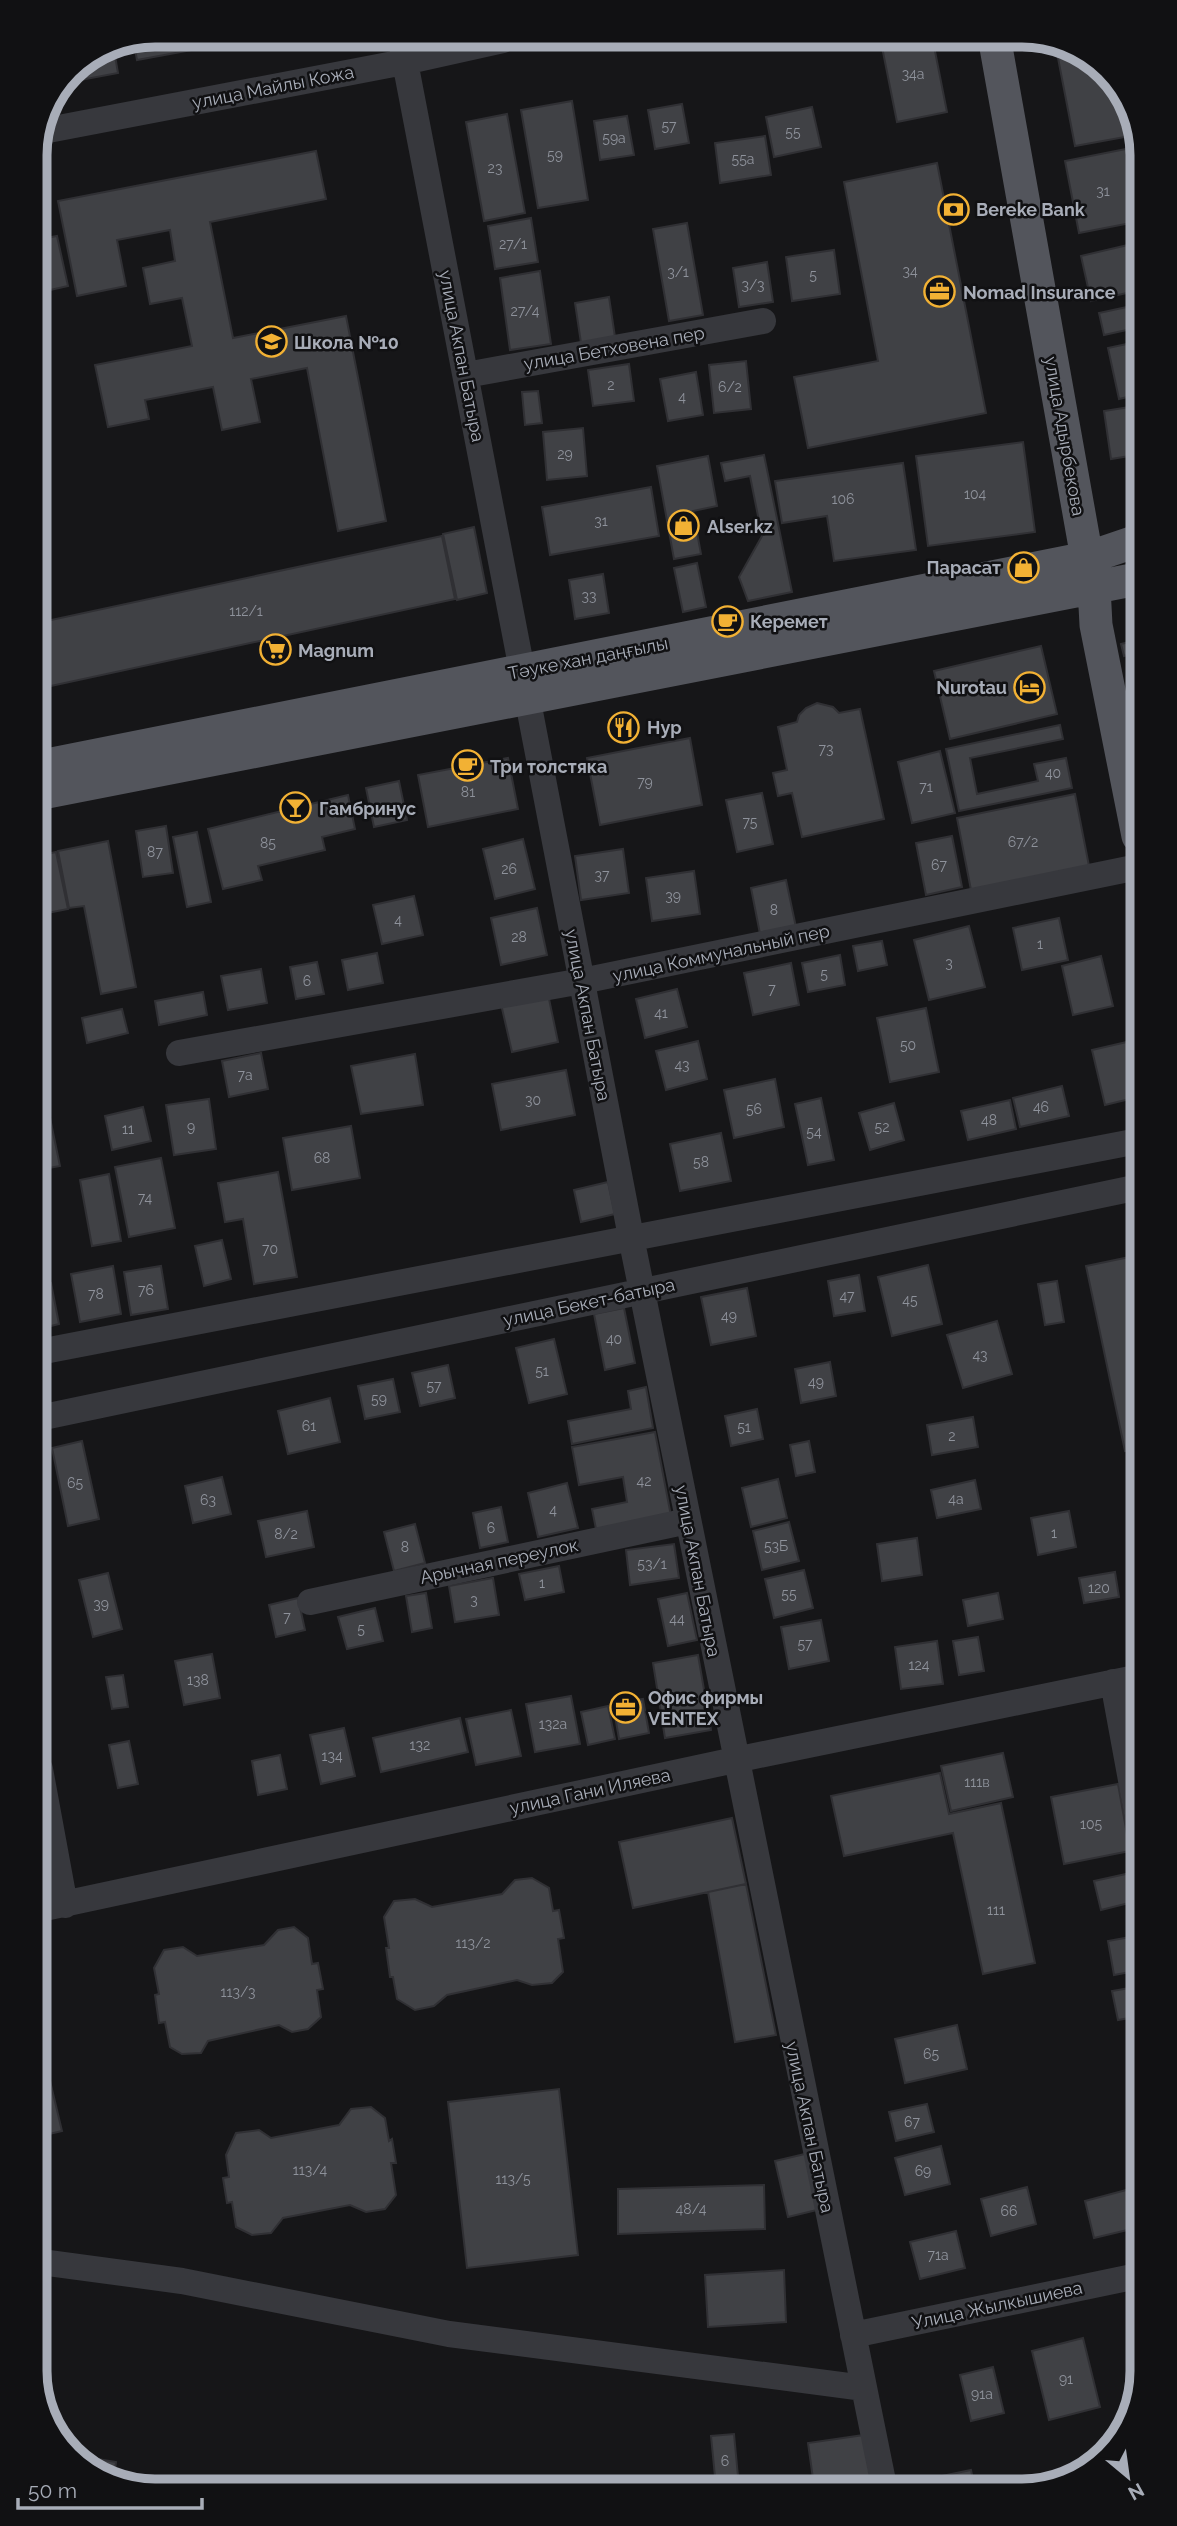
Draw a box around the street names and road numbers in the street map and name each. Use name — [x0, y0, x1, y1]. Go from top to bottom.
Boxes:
street label: улица Майлы Кожа — [190, 61, 356, 113]
street label: улица Акпан Батыра — [435, 268, 489, 444]
street label: улица Бетховена пер — [522, 322, 706, 374]
street label: улица Адырбекова — [1041, 355, 1089, 517]
street label: Тәуке хан даңғылы — [506, 632, 670, 684]
street label: улица Коммунальный пер — [611, 920, 831, 986]
street label: улица Акпан Батыра — [561, 927, 615, 1103]
street label: улица Бекет-батыра — [501, 1274, 677, 1330]
street label: улица Акпан Батыра — [671, 1483, 725, 1659]
street label: Арычная переулок — [418, 1534, 580, 1588]
street label: улица Гани Иляева — [508, 1764, 672, 1818]
street label: улица Акпан Батыра — [782, 2039, 838, 2215]
street label: Улица Жылкышиева — [910, 2277, 1084, 2333]

